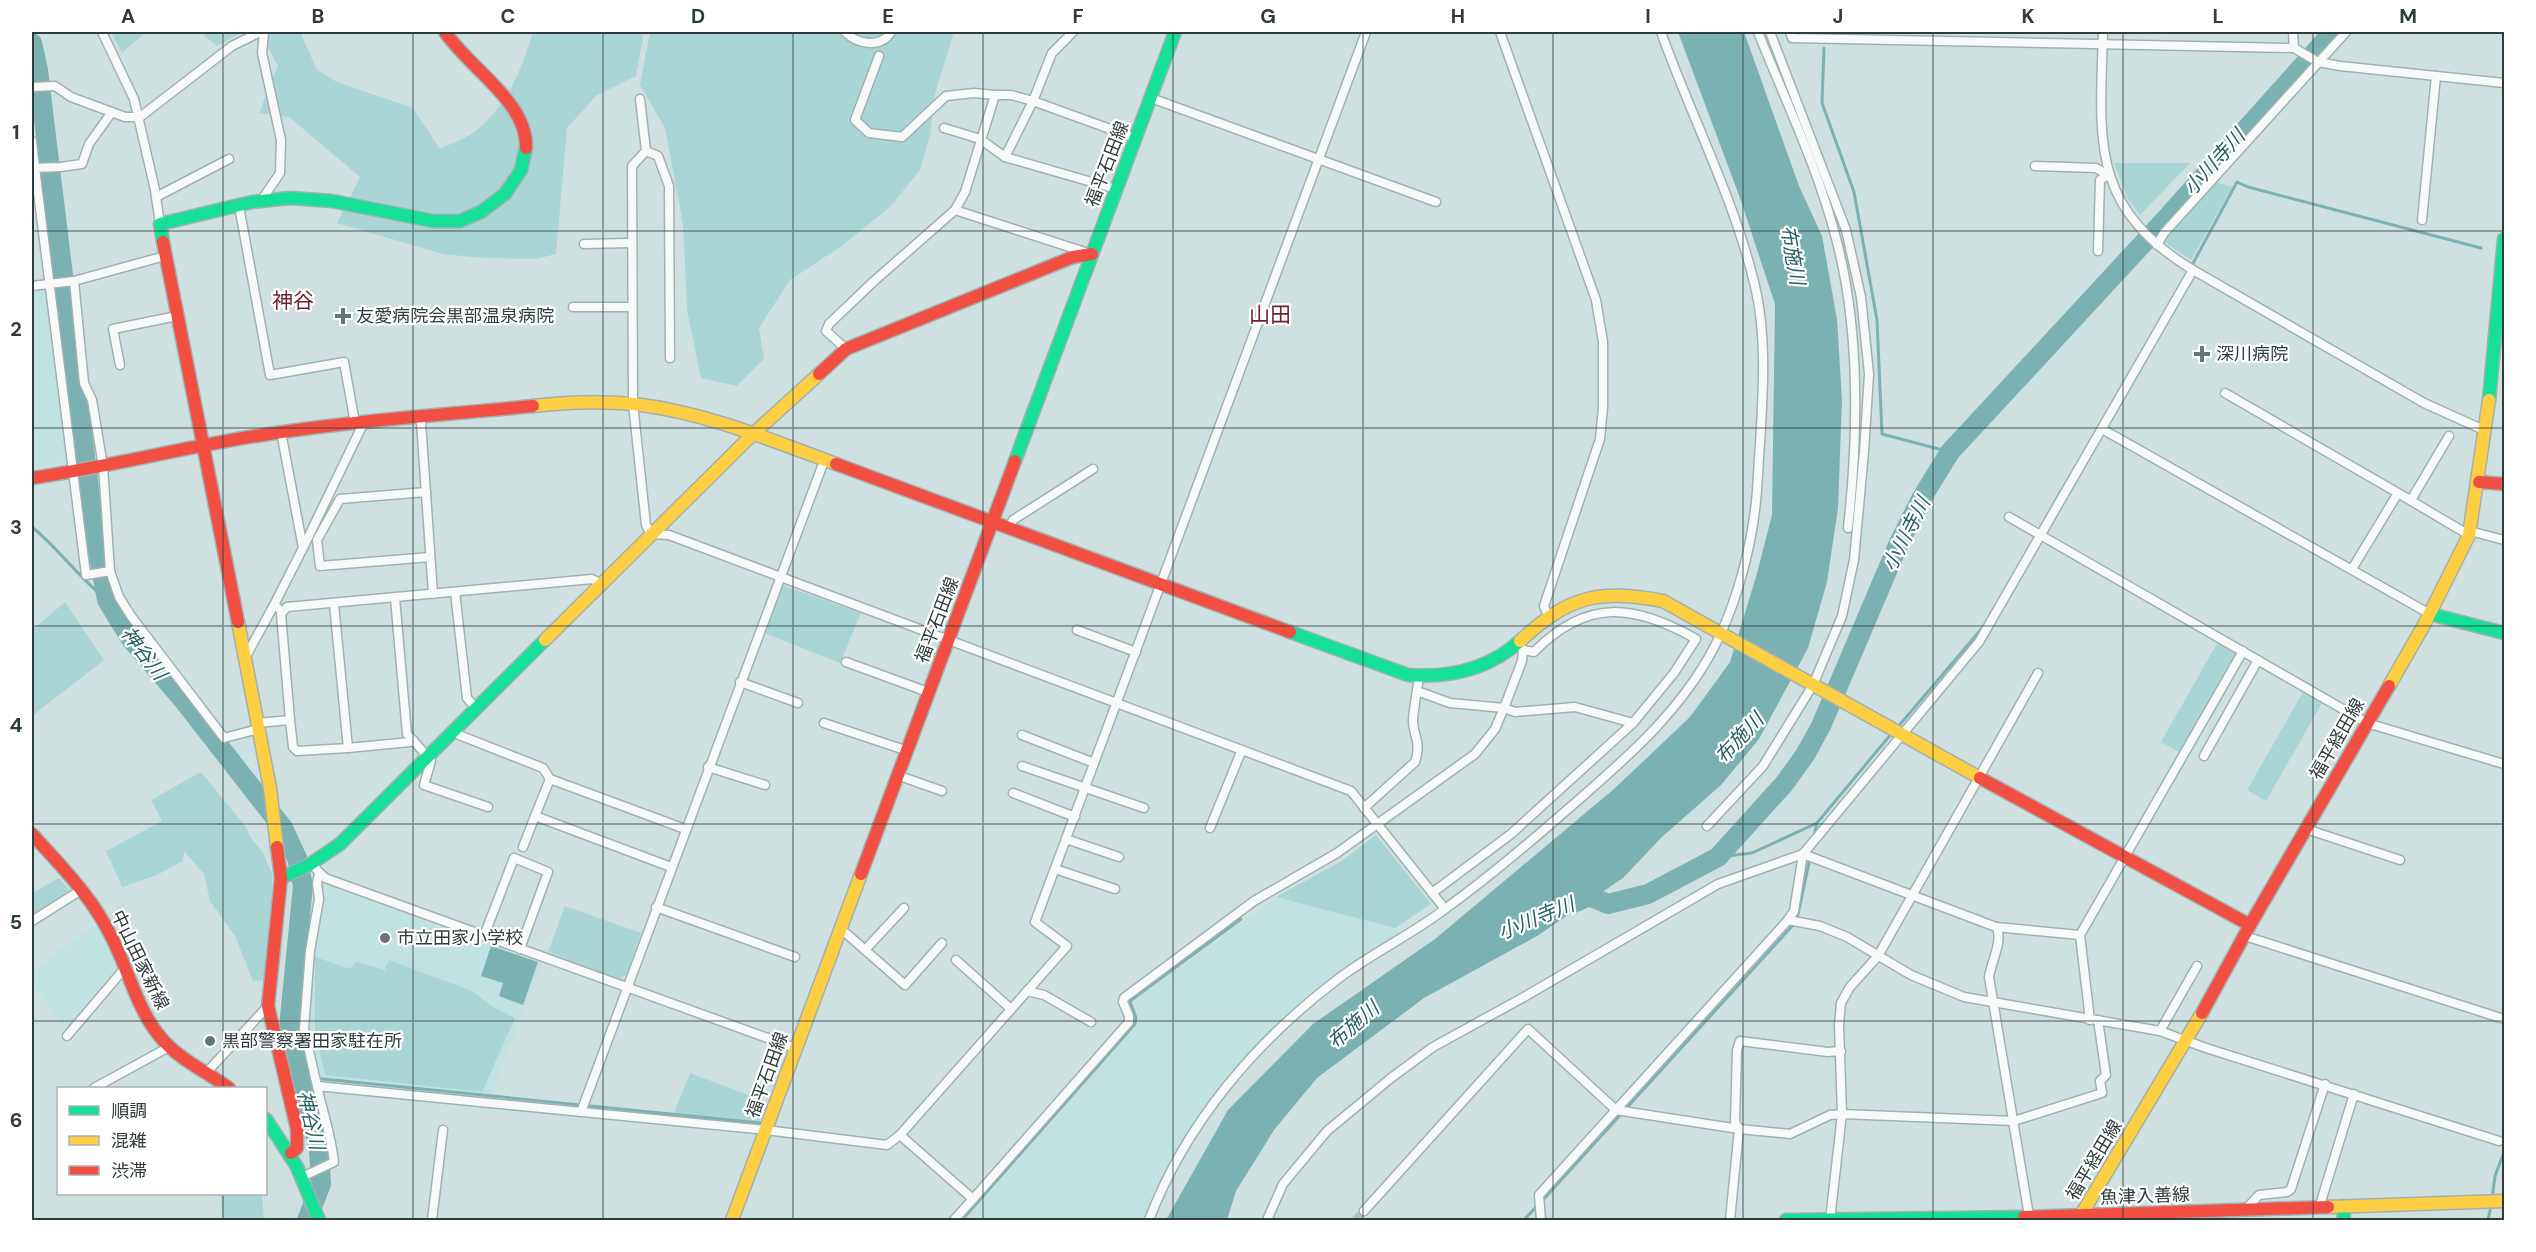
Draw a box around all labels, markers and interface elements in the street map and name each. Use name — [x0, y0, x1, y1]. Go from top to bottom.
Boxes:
text: A — [121, 3, 135, 29]
text: B — [312, 3, 324, 29]
text: C — [501, 3, 515, 29]
text: D — [691, 3, 705, 29]
text: E — [882, 3, 894, 29]
text: F — [1072, 3, 1084, 29]
text: G — [1260, 3, 1276, 29]
text: H — [1451, 3, 1465, 29]
text: I — [1645, 3, 1651, 29]
text: J — [1833, 3, 1843, 29]
text: K — [2021, 3, 2035, 29]
text: L — [2212, 3, 2224, 29]
text: M — [2399, 3, 2417, 29]
street label: 福平石田線 — [1080, 118, 1134, 210]
text: 1 — [12, 119, 20, 145]
water label: 小川寺川 — [2178, 122, 2252, 200]
water label: 布施川 — [1775, 223, 1811, 289]
district label: 神谷 — [272, 287, 314, 315]
district label: 山田 — [1249, 301, 1291, 329]
place label: 友愛病院会黒部温泉病院 — [356, 304, 554, 328]
marker: 友愛病院会黒部温泉病院 — [334, 307, 352, 325]
text: 2 — [10, 316, 22, 342]
place label: 深川病院 — [2216, 342, 2288, 366]
marker: 深川病院 — [2193, 345, 2211, 363]
water label: 小川寺川 — [1876, 491, 1937, 576]
text: 3 — [10, 514, 22, 540]
street label: 福平石田線 — [910, 574, 964, 666]
water label: 神谷川 — [116, 621, 174, 686]
street label: 福平経田線 — [2304, 694, 2370, 784]
water label: 布施川 — [1709, 706, 1770, 769]
text: 4 — [10, 712, 23, 738]
water label: 小川寺川 — [1494, 890, 1580, 945]
street label: 中山田家新線 — [106, 906, 174, 1014]
text: 5 — [10, 909, 22, 935]
place label: 市立田家小学校 — [397, 926, 523, 950]
marker: 市立田家小学校 — [378, 931, 392, 945]
water label: 布施川 — [1322, 994, 1386, 1054]
place label: 黒部警察署田家駐在所 — [222, 1029, 402, 1053]
street label: 福平石田線 — [740, 1029, 794, 1121]
marker: 黒部警察署田家駐在所 — [203, 1034, 217, 1048]
legend — [57, 1087, 267, 1195]
water label: 神谷川 — [292, 1088, 331, 1154]
text: 順調 — [111, 1099, 147, 1123]
text: 6 — [10, 1107, 22, 1133]
street label: 福平経田線 — [2061, 1115, 2127, 1205]
text: 混雑 — [111, 1129, 147, 1153]
text: 渋滞 — [111, 1159, 147, 1183]
street label: 魚津入善線 — [2100, 1182, 2190, 1210]

